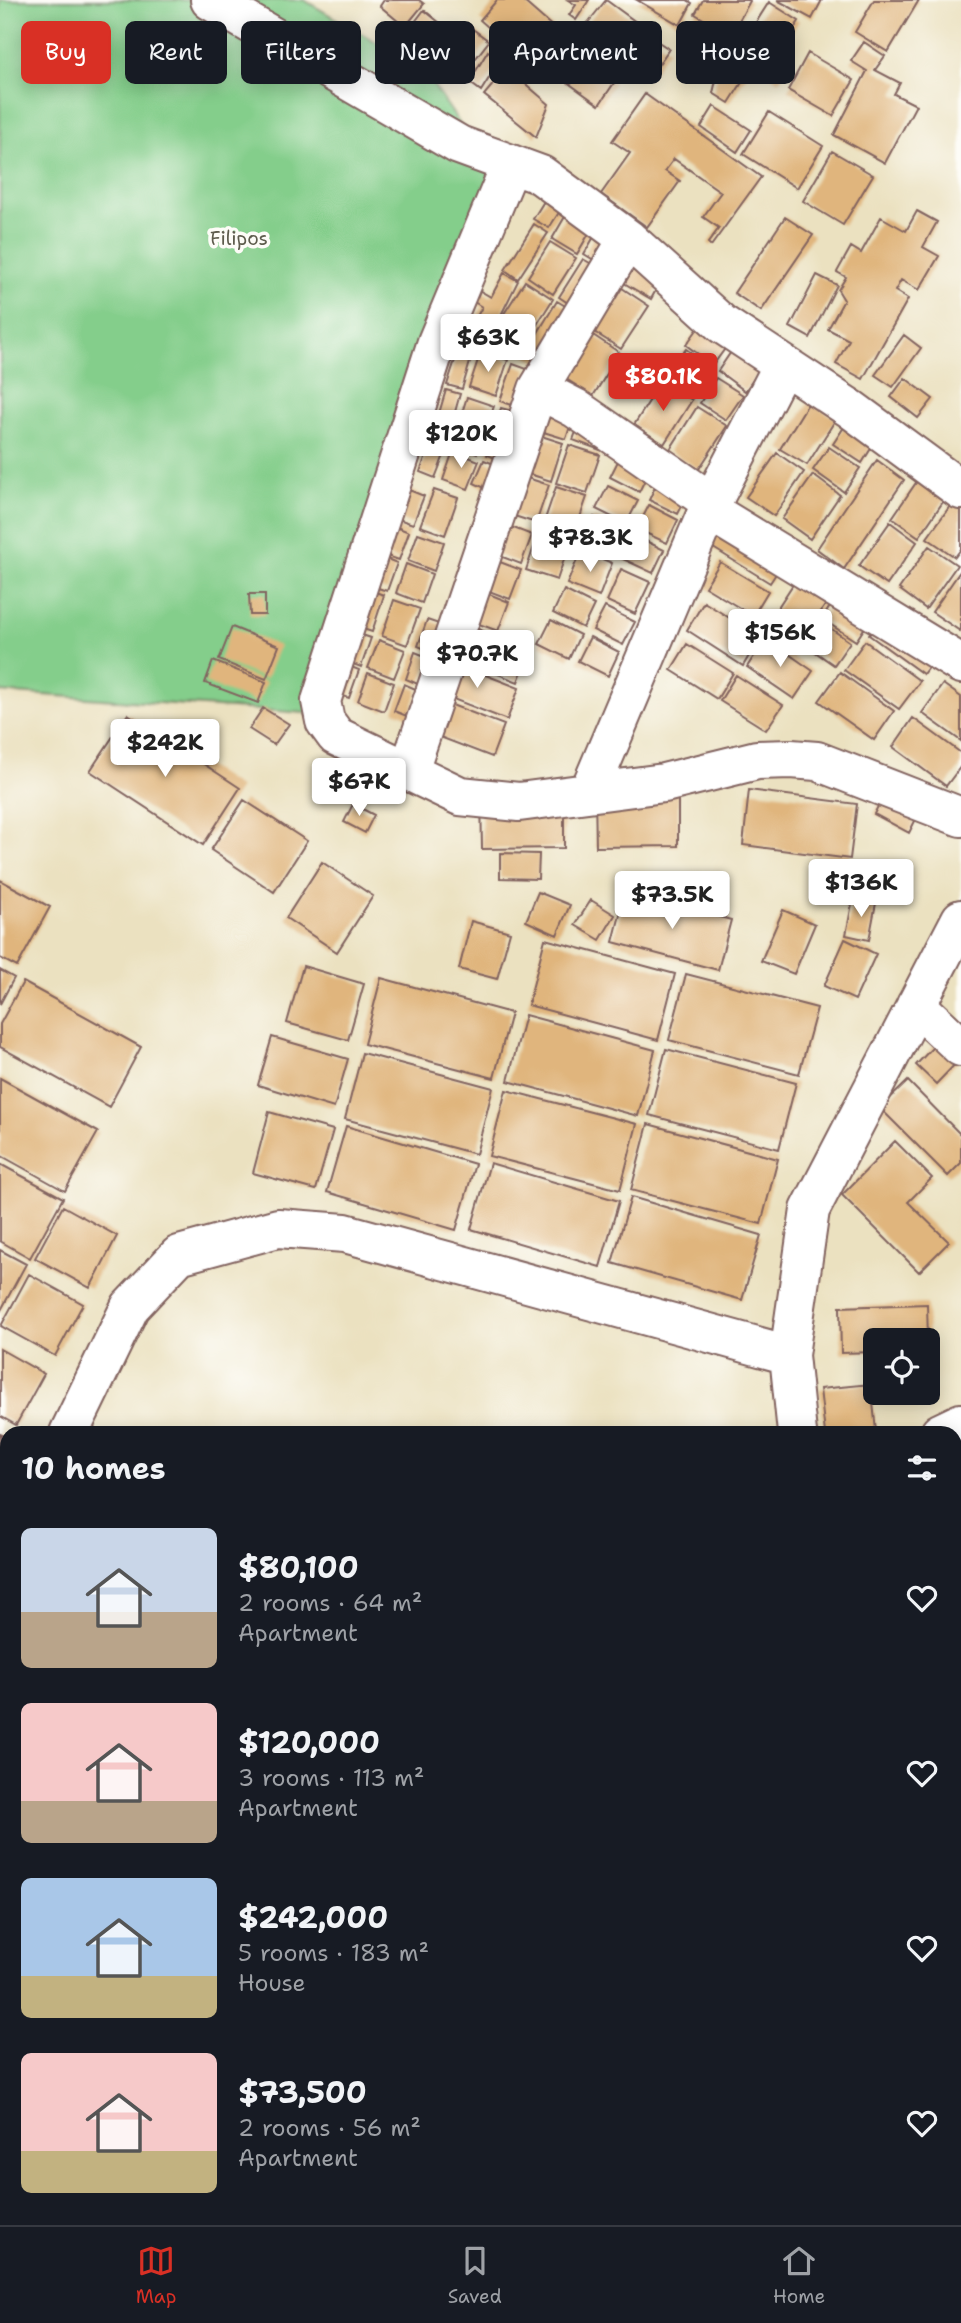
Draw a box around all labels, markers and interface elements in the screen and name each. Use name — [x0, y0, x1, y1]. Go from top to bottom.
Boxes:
chip: Buy — [21, 21, 111, 84]
chip: Rent — [125, 21, 227, 84]
chip: Filters — [241, 21, 361, 84]
chip: New — [375, 21, 475, 84]
chip: Apartment — [489, 21, 662, 84]
chip: House — [676, 21, 795, 84]
park label: Filipos — [210, 226, 268, 251]
pin: $63K — [447, 314, 529, 374]
text: $63K — [456, 322, 520, 352]
pin: $80.1K — [606, 354, 720, 413]
text: $80.1K — [624, 361, 702, 391]
pin: $120K — [412, 410, 510, 470]
text: $120K — [425, 418, 497, 448]
pin: $78.3K — [533, 514, 647, 574]
text: $78.3K — [548, 522, 632, 552]
pin: $156K — [731, 610, 829, 669]
text: $156K — [744, 617, 816, 647]
pin: $70.7K — [420, 630, 534, 690]
text: $70.7K — [436, 638, 518, 668]
pin: $242K — [116, 720, 214, 779]
text: $242K — [126, 727, 204, 757]
pin: $67K — [318, 758, 400, 818]
text: $67K — [328, 766, 390, 796]
pin: $136K — [812, 860, 910, 919]
text: $136K — [825, 867, 897, 897]
pin: $73.5K — [615, 872, 729, 931]
text: $73.5K — [631, 879, 713, 909]
map controls — [863, 1328, 940, 1405]
button: locate — [863, 1328, 940, 1405]
text: 10 homes — [21, 1448, 166, 1489]
icon: filters — [903, 1449, 941, 1487]
text: $80,100 — [238, 1547, 359, 1588]
icon: home — [77, 1556, 161, 1640]
icon: heart — [903, 1579, 941, 1617]
text: 2 rooms · 64 m² — [238, 1588, 422, 1618]
text: Apartment — [238, 1618, 358, 1648]
text: $120,000 — [238, 1722, 380, 1763]
icon: home — [77, 1731, 161, 1815]
icon: heart — [903, 1754, 941, 1792]
text: 3 rooms · 113 m² — [238, 1763, 424, 1793]
text: Apartment — [238, 1793, 358, 1823]
text: $242,000 — [238, 1897, 388, 1938]
icon: home — [77, 1906, 161, 1990]
icon: heart — [903, 1929, 941, 1967]
text: 5 rooms · 183 m² — [238, 1938, 429, 1968]
text: House — [238, 1968, 306, 1998]
text: $73,500 — [238, 2072, 367, 2113]
icon: home — [77, 2081, 161, 2165]
icon: heart — [903, 2104, 941, 2142]
text: 2 rooms · 56 m² — [238, 2113, 421, 2143]
text: Apartment — [238, 2143, 358, 2173]
tab: Map — [136, 2242, 176, 2309]
tab: Saved — [448, 2242, 502, 2309]
tab: Home — [773, 2242, 825, 2309]

